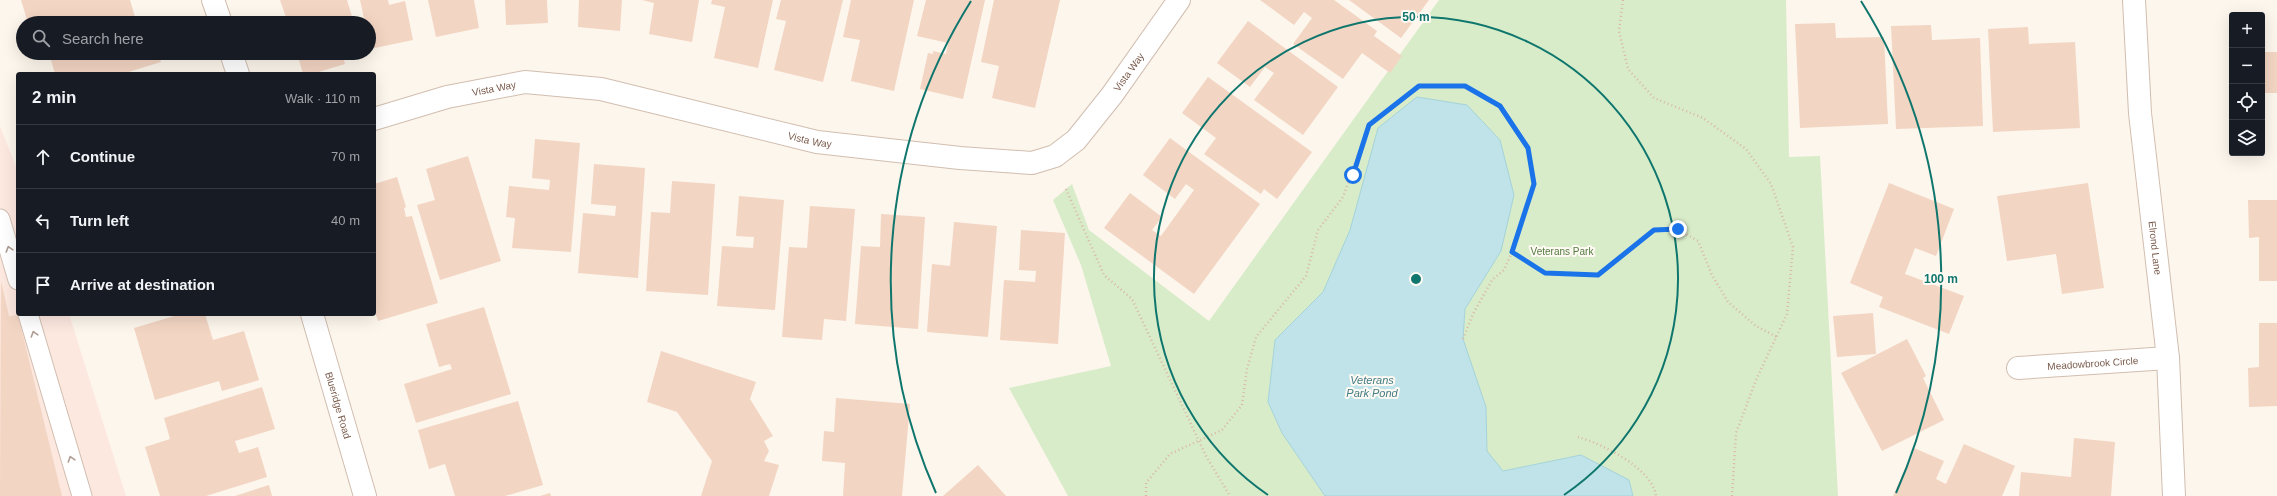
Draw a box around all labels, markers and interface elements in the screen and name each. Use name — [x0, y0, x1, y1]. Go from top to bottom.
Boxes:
text: 50 m — [1402, 10, 1430, 24]
map controls — [2229, 12, 2265, 156]
button: + — [2229, 12, 2265, 48]
search box — [16, 16, 376, 60]
icon: search — [30, 27, 52, 49]
text: Search here — [62, 30, 144, 47]
button: − — [2229, 48, 2265, 84]
street label: Vista Way — [1111, 51, 1146, 93]
street label: Vista Way — [471, 79, 517, 98]
button: locate — [2229, 84, 2265, 120]
text: 2 min — [32, 88, 76, 107]
text: Walk · 110 m — [285, 91, 360, 106]
button: layers — [2229, 120, 2265, 156]
street label: Vista Way — [787, 130, 832, 150]
icon: ahead — [32, 146, 54, 168]
text: Continue — [70, 148, 135, 165]
text: 70 m — [331, 149, 360, 164]
route start — [1344, 166, 1362, 184]
icon: left — [32, 210, 54, 232]
text: Turn left — [70, 212, 129, 229]
text: 40 m — [331, 213, 360, 228]
route end — [1669, 220, 1687, 238]
street label: Elrond Lane — [2146, 221, 2164, 276]
one-way arrow — [5, 246, 14, 253]
park label: Veterans Park — [1531, 246, 1594, 257]
centre of rings — [1409, 272, 1423, 286]
text: 100 m — [1924, 272, 1958, 286]
icon: arrive — [32, 274, 54, 296]
text: Arrive at destination — [70, 276, 215, 293]
one-way arrow — [30, 331, 39, 338]
street label: Meadowbrook Circle — [2047, 355, 2139, 372]
street label: Blueridge Road — [323, 371, 353, 440]
water label: Veterans Park Pond — [1346, 374, 1399, 399]
one-way arrow — [67, 455, 76, 462]

